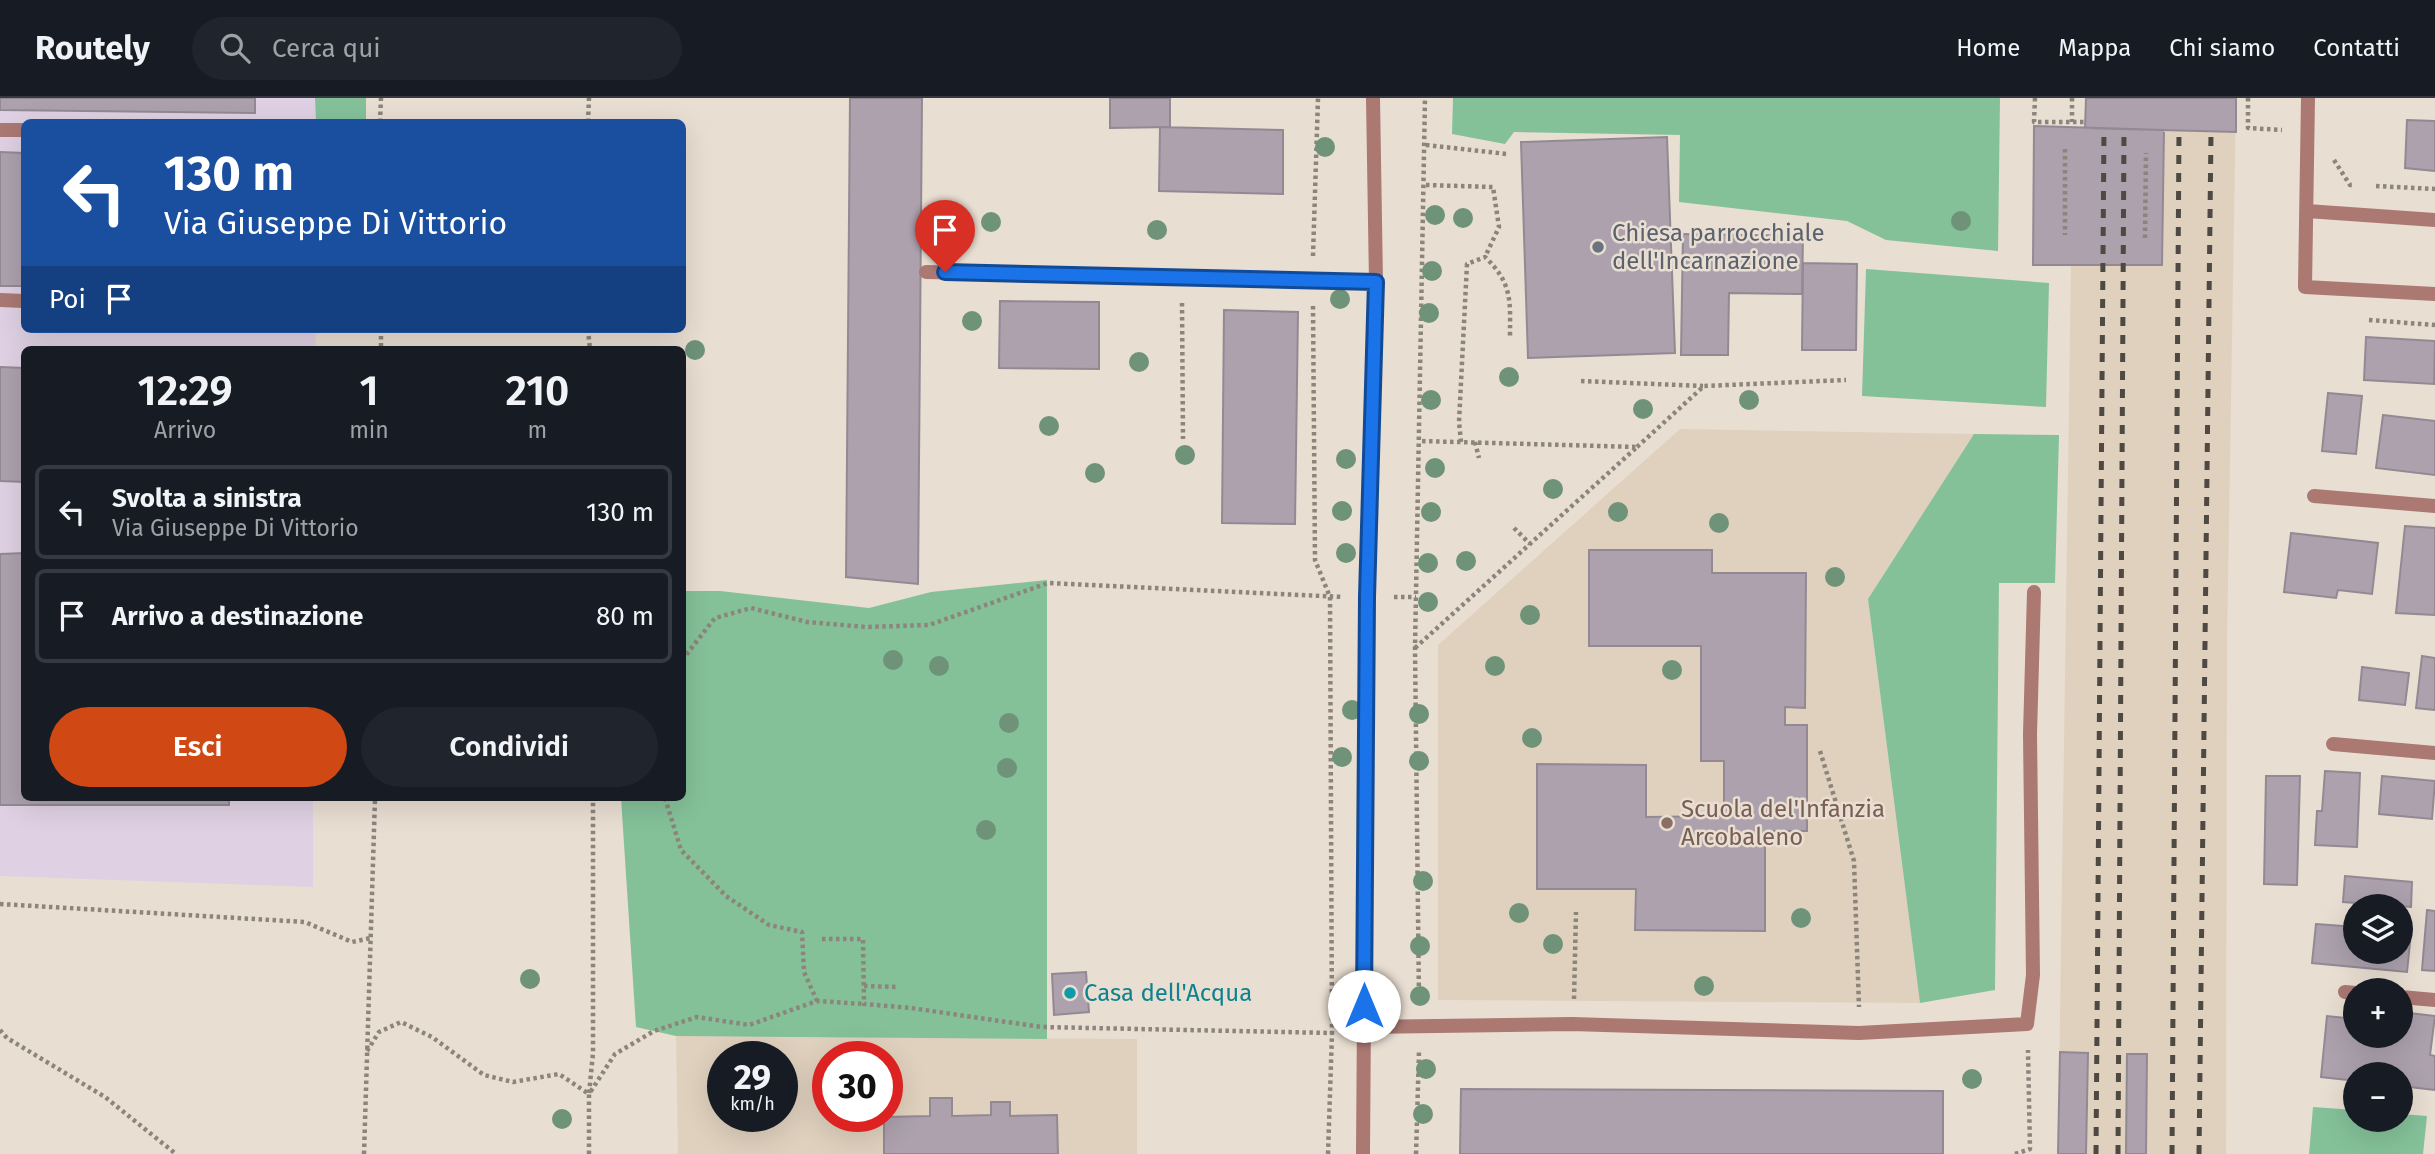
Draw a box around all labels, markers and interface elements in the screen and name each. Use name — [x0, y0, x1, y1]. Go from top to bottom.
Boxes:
search box — [192, 17, 682, 80]
text: Routely — [35, 28, 150, 68]
icon: search — [216, 29, 254, 67]
text: Cerca qui — [272, 33, 381, 64]
text: Home — [1956, 34, 2020, 62]
text: Mappa — [2058, 34, 2131, 62]
text: Chi siamo — [2169, 34, 2275, 62]
text: Contatti — [2313, 34, 2400, 62]
text: 130 m — [164, 144, 294, 203]
icon: left — [49, 147, 140, 238]
pin — [915, 200, 975, 272]
text: Via Giuseppe Di Vittorio — [164, 204, 507, 242]
icon: arrive — [926, 211, 964, 249]
place label: Chiesa parrocchiale dell'Incarnazione — [1612, 219, 1825, 275]
marker: Chiesa parrocchiale dell'Incarnazione — [1590, 239, 1606, 255]
icon: arrive — [100, 280, 138, 318]
text: Poi — [49, 284, 86, 315]
text: 12:29 — [138, 366, 233, 416]
text: 1 — [359, 366, 379, 416]
text: 210 — [505, 366, 569, 416]
text: Arrivo — [154, 416, 216, 444]
text: min — [349, 416, 389, 444]
text: m — [528, 416, 547, 444]
text: Svolta a sinistra — [112, 483, 302, 514]
icon: left — [53, 493, 91, 531]
text: 130 m — [586, 497, 654, 528]
text: Via Giuseppe Di Vittorio — [112, 514, 359, 542]
icon: arrive — [53, 597, 91, 635]
text: Arrivo a destinazione — [112, 601, 363, 632]
text: 80 m — [596, 601, 654, 632]
button: Esci — [49, 707, 347, 787]
button: Condividi — [361, 707, 658, 787]
place label: Scuola del'Infanzia Arcobaleno — [1681, 795, 1885, 851]
marker: Scuola del'Infanzia Arcobaleno — [1659, 815, 1675, 831]
map controls — [2343, 894, 2413, 1132]
button: layers — [2343, 894, 2413, 964]
position arrow — [1327, 969, 1401, 1043]
button: + — [2343, 978, 2413, 1048]
place label: Casa dell'Acqua — [1084, 979, 1252, 1007]
marker: Casa dell'Acqua — [1062, 985, 1078, 1001]
speed limit sign: 30 — [812, 1041, 903, 1132]
text: 29 — [734, 1056, 771, 1098]
button: − — [2343, 1062, 2413, 1132]
text: km/h — [730, 1093, 775, 1115]

